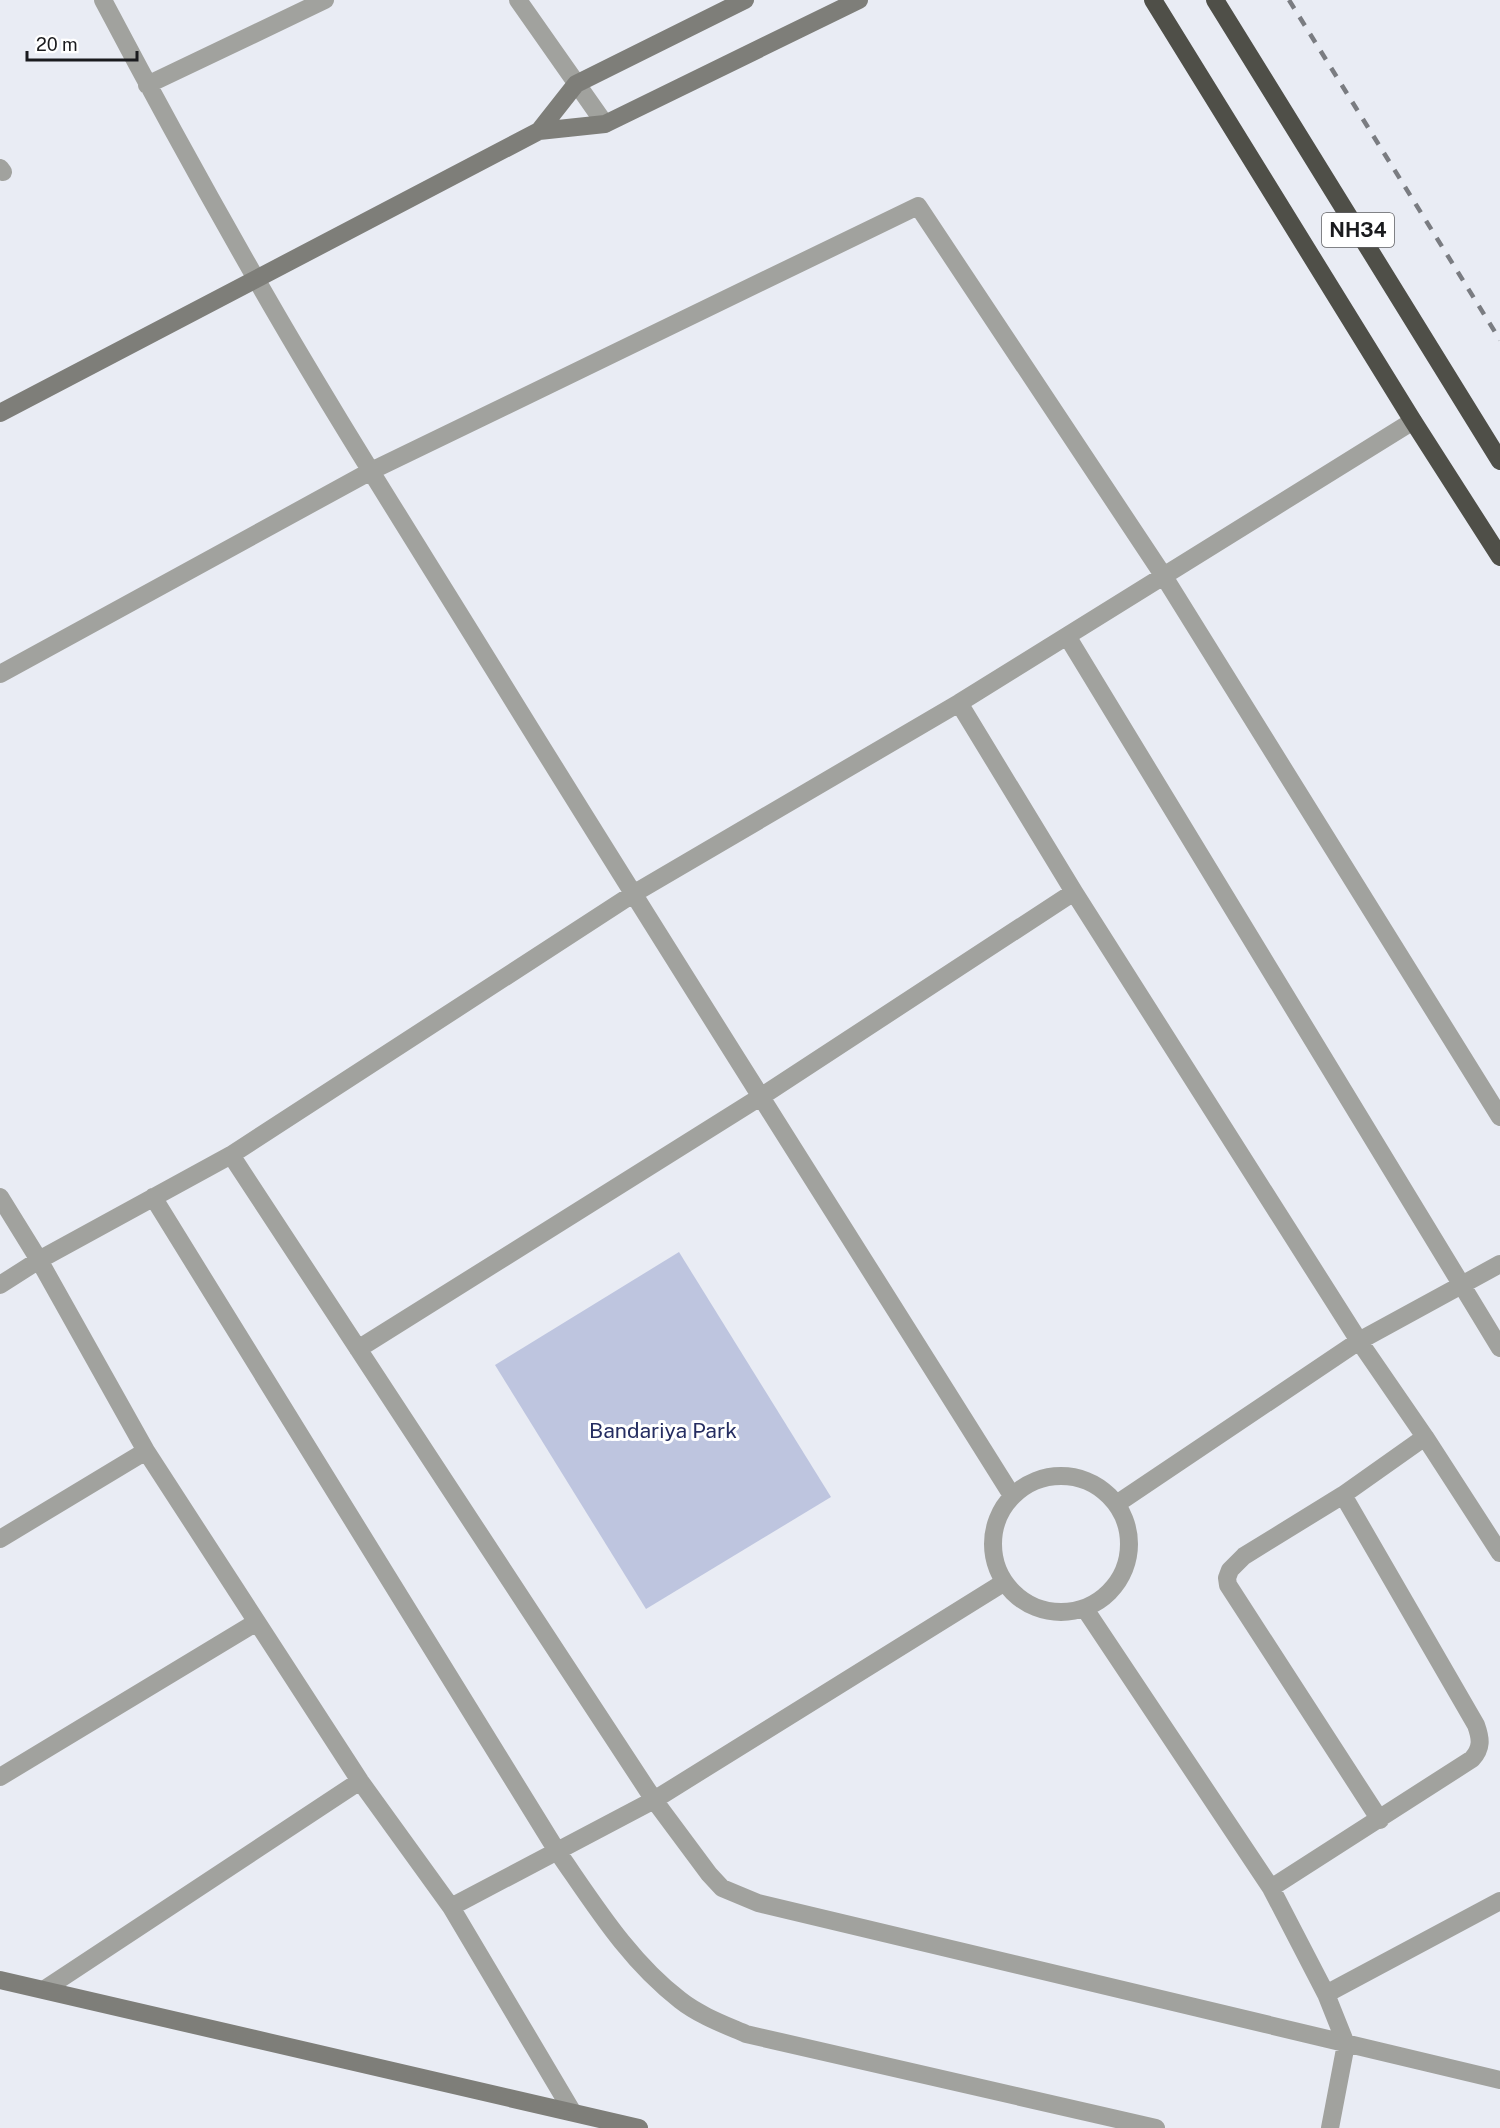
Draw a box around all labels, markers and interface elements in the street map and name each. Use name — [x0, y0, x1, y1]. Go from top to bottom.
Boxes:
scale bar — [27, 24, 136, 62]
text: 20 m — [36, 34, 78, 55]
road number: NH34 — [1322, 213, 1394, 247]
park label: Bandariya Park — [589, 1418, 737, 1443]

